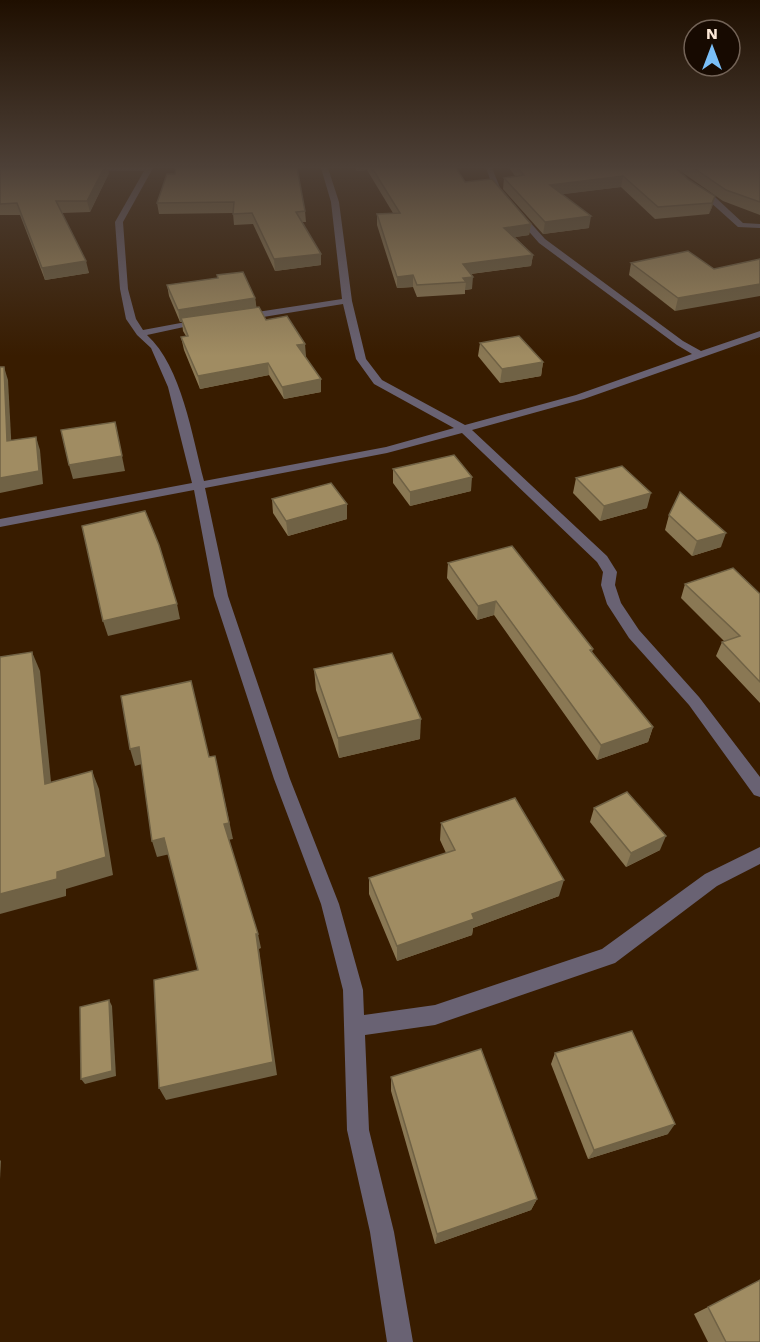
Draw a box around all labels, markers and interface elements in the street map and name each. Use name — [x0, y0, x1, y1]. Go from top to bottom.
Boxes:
north arrow — [682, 18, 742, 78]
text: N — [706, 24, 718, 43]

